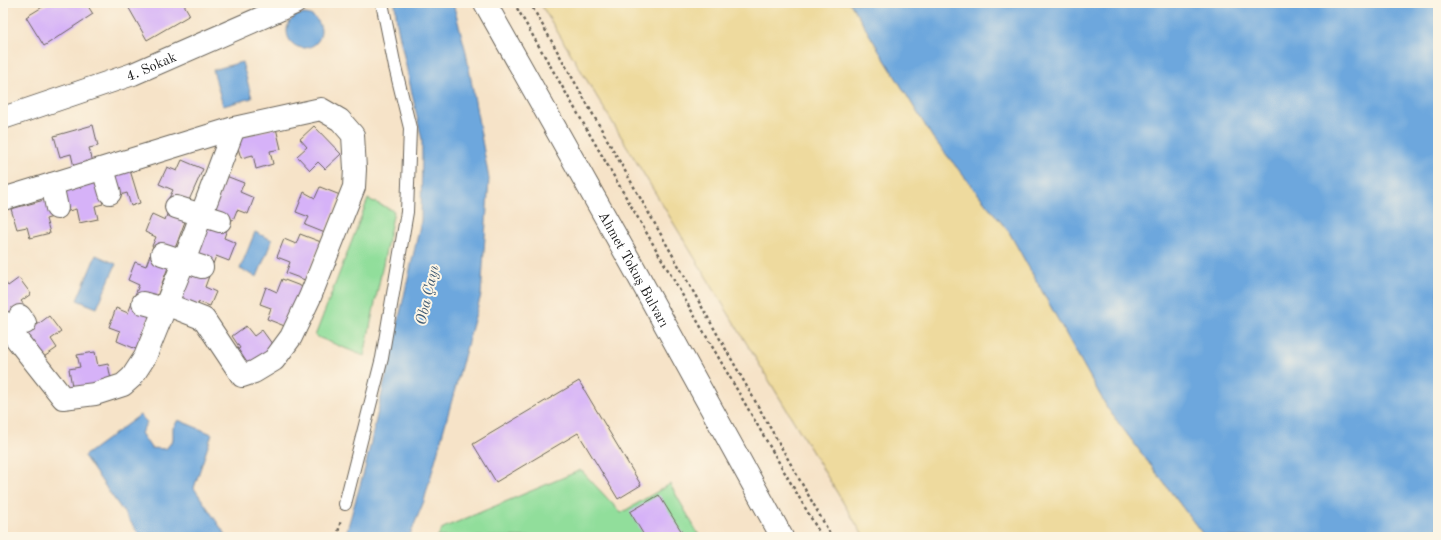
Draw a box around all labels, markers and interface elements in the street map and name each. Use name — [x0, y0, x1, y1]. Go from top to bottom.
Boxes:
street label: 4. Sokak — [125, 50, 179, 84]
street label: Ahmet Tokuş Bulvarı — [596, 209, 671, 330]
water label: Oba Çayı — [414, 264, 443, 327]

